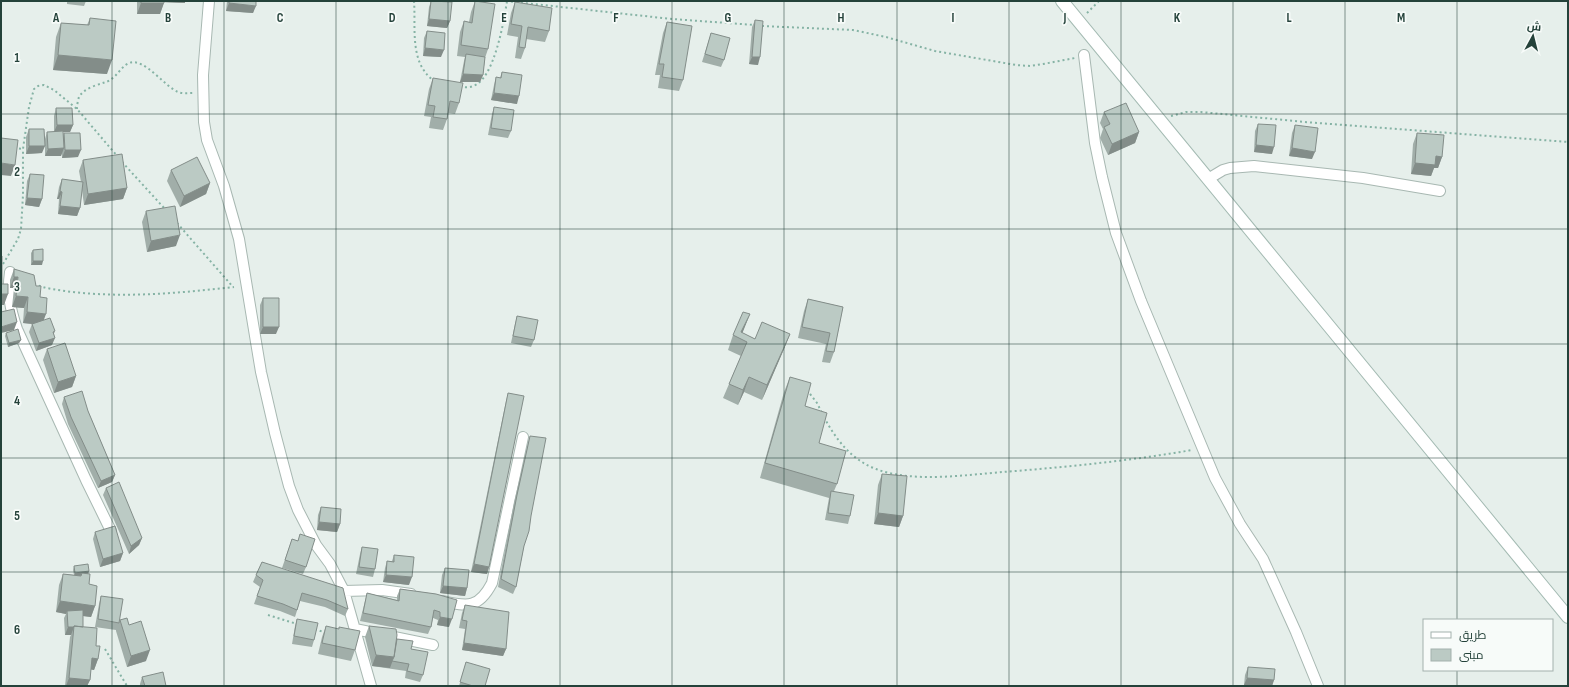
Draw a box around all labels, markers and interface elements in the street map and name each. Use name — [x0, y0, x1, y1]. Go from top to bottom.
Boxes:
text: A — [52, 10, 60, 26]
text: B — [165, 10, 171, 26]
text: C — [277, 10, 284, 26]
text: D — [389, 10, 396, 26]
text: E — [501, 10, 507, 26]
text: F — [613, 10, 619, 26]
text: G — [725, 10, 732, 26]
text: H — [838, 10, 845, 26]
text: I — [952, 10, 955, 26]
text: J — [1063, 10, 1067, 26]
text: K — [1174, 10, 1181, 26]
text: L — [1286, 10, 1292, 26]
text: M — [1397, 10, 1405, 26]
north arrow — [1513, 16, 1553, 56]
text: ش — [1526, 19, 1542, 34]
text: 1 — [14, 50, 20, 66]
text: 2 — [14, 164, 20, 180]
text: 3 — [14, 279, 20, 295]
text: 4 — [14, 393, 20, 409]
text: 5 — [14, 508, 20, 524]
legend — [1423, 619, 1553, 671]
text: 6 — [14, 622, 20, 638]
text: طريق — [1459, 628, 1487, 643]
text: مبنى — [1459, 648, 1484, 663]

